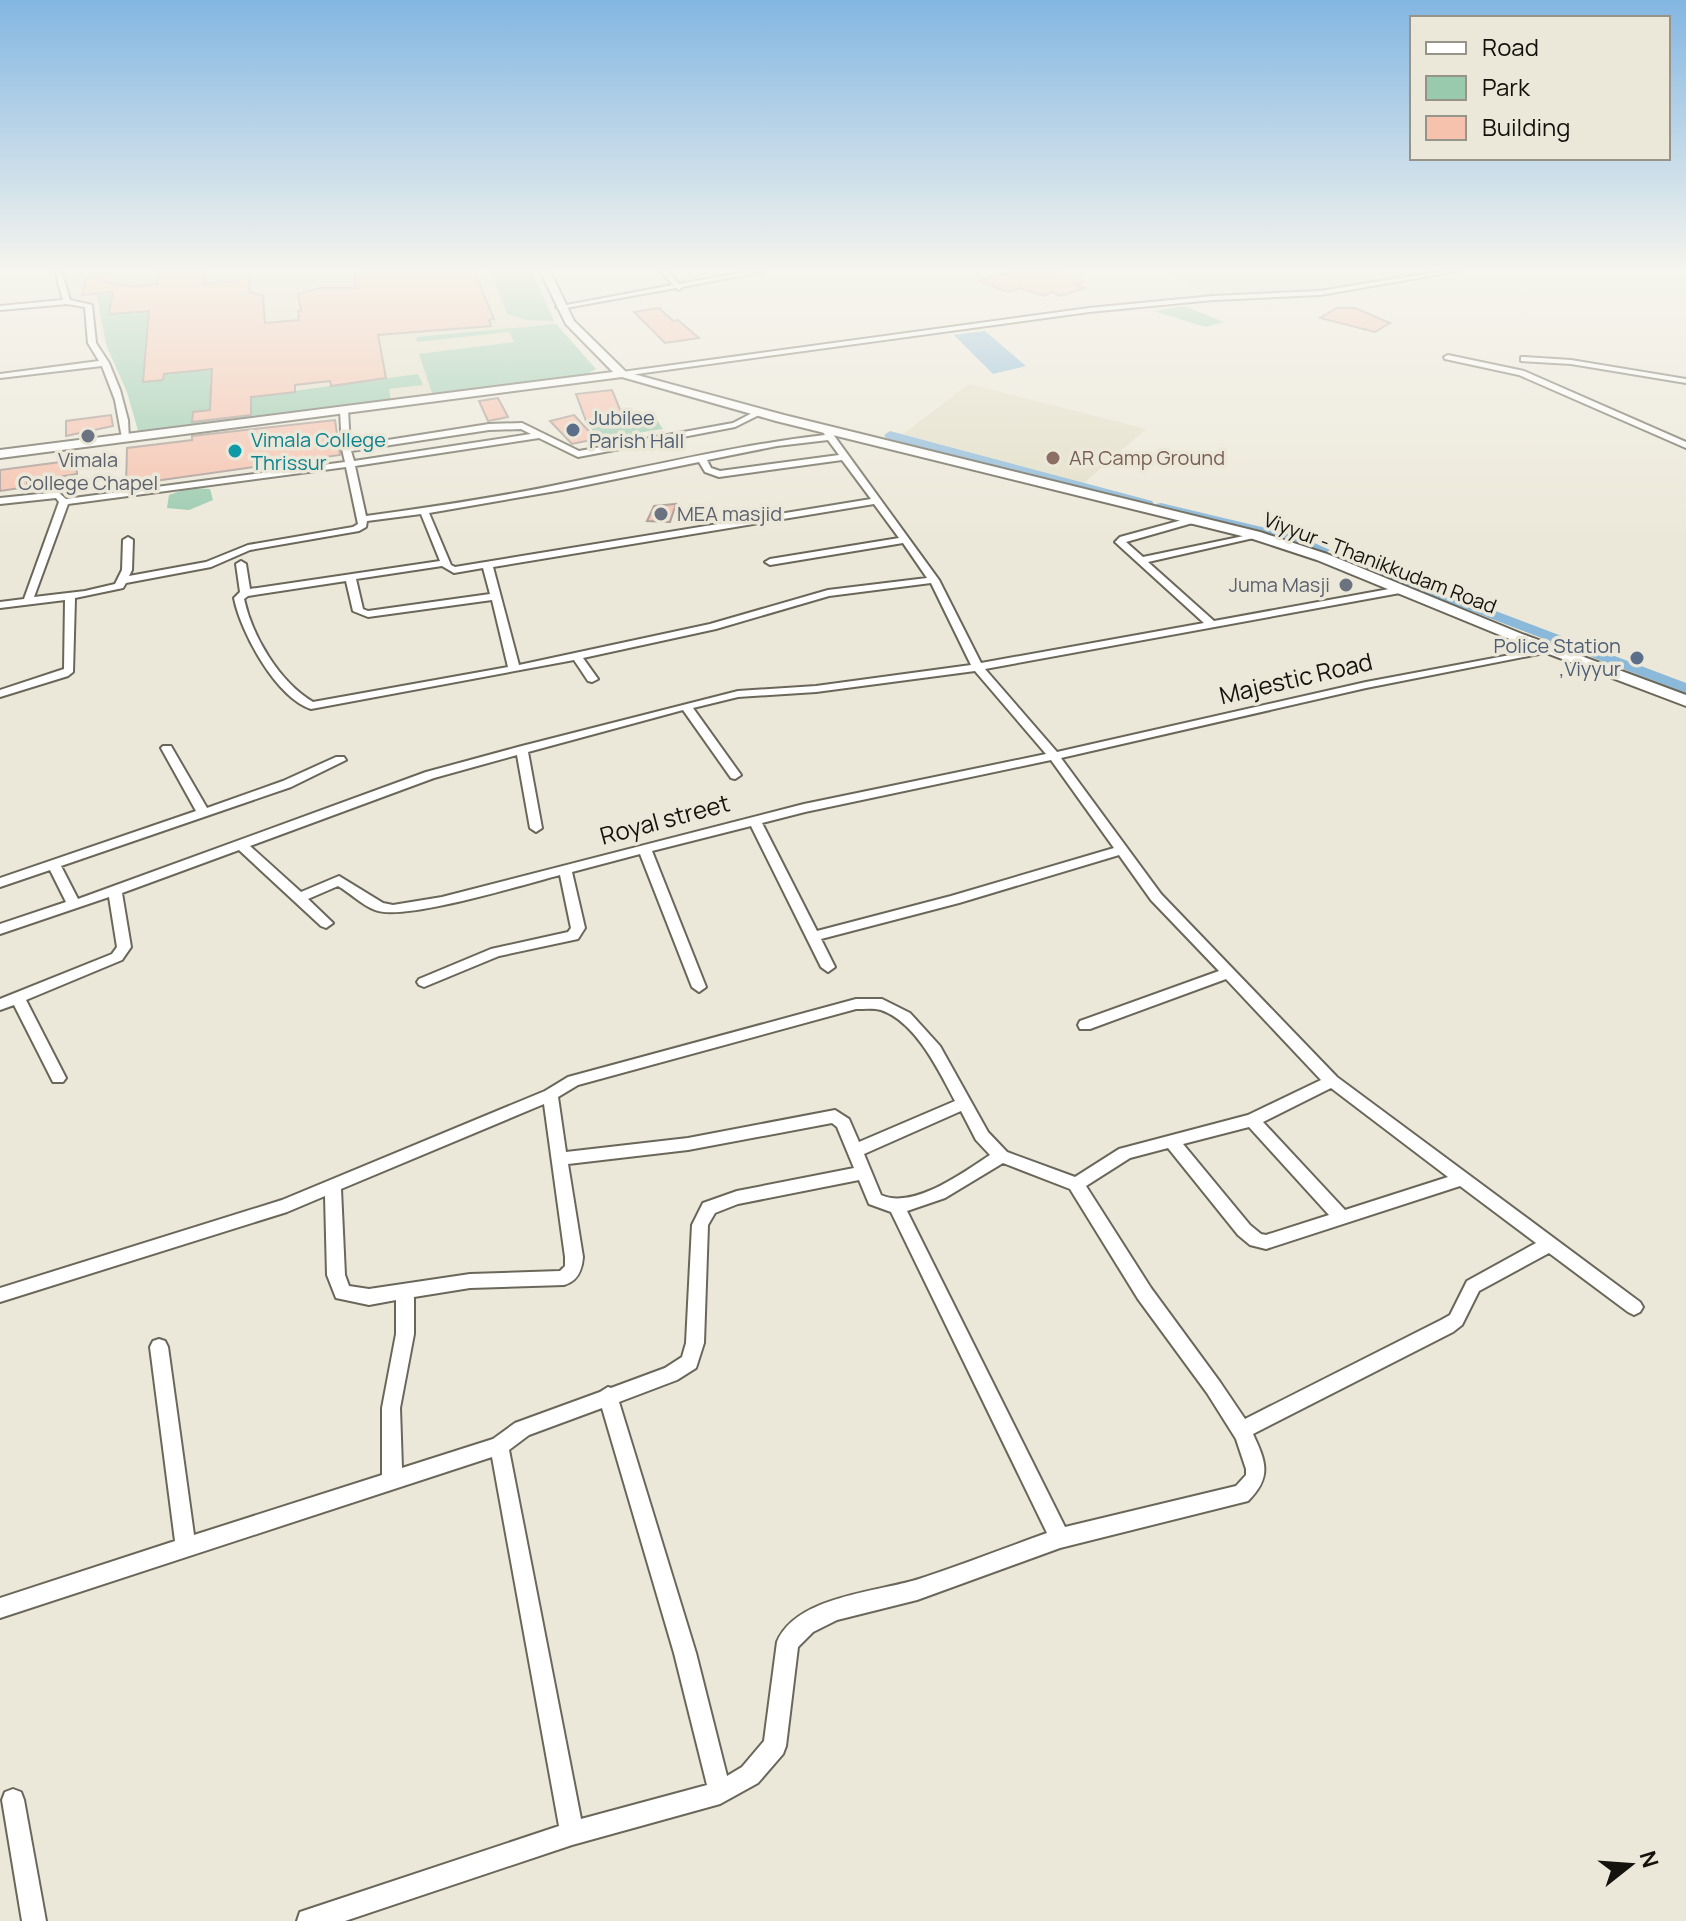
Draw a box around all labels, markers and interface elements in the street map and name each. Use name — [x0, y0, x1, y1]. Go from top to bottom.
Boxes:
legend — [1410, 16, 1670, 160]
text: Road — [1482, 30, 1539, 63]
text: Park — [1482, 70, 1531, 103]
text: Building — [1482, 110, 1570, 143]
place label: Jubilee Parish Hall — [589, 404, 684, 454]
marker: Jubilee Parish Hall — [564, 421, 582, 439]
place label: Vimala College Thrissur — [251, 426, 386, 476]
marker: Vimala College Chapel — [79, 427, 97, 445]
marker: Vimala College Thrissur — [226, 442, 244, 460]
place label: AR Camp Ground — [1069, 444, 1225, 471]
place label: Vimala College Chapel — [18, 446, 158, 496]
marker: AR Camp Ground — [1044, 449, 1062, 467]
place label: MEA masjid — [677, 500, 782, 527]
marker: MEA masjid — [652, 505, 670, 523]
street label: Viyyur - Thanikkudam Road — [1260, 506, 1501, 619]
place label: Juma Masji — [1229, 571, 1330, 598]
marker: Juma Masji — [1337, 576, 1355, 594]
place label: Police Station ,Viyyur — [1494, 632, 1621, 682]
street label: Majestic Road — [1216, 644, 1376, 711]
marker: Police Station ,Viyyur — [1628, 649, 1646, 667]
street label: Royal street — [596, 785, 733, 852]
north arrow — [1590, 1825, 1670, 1905]
text: N — [1632, 1847, 1666, 1871]

